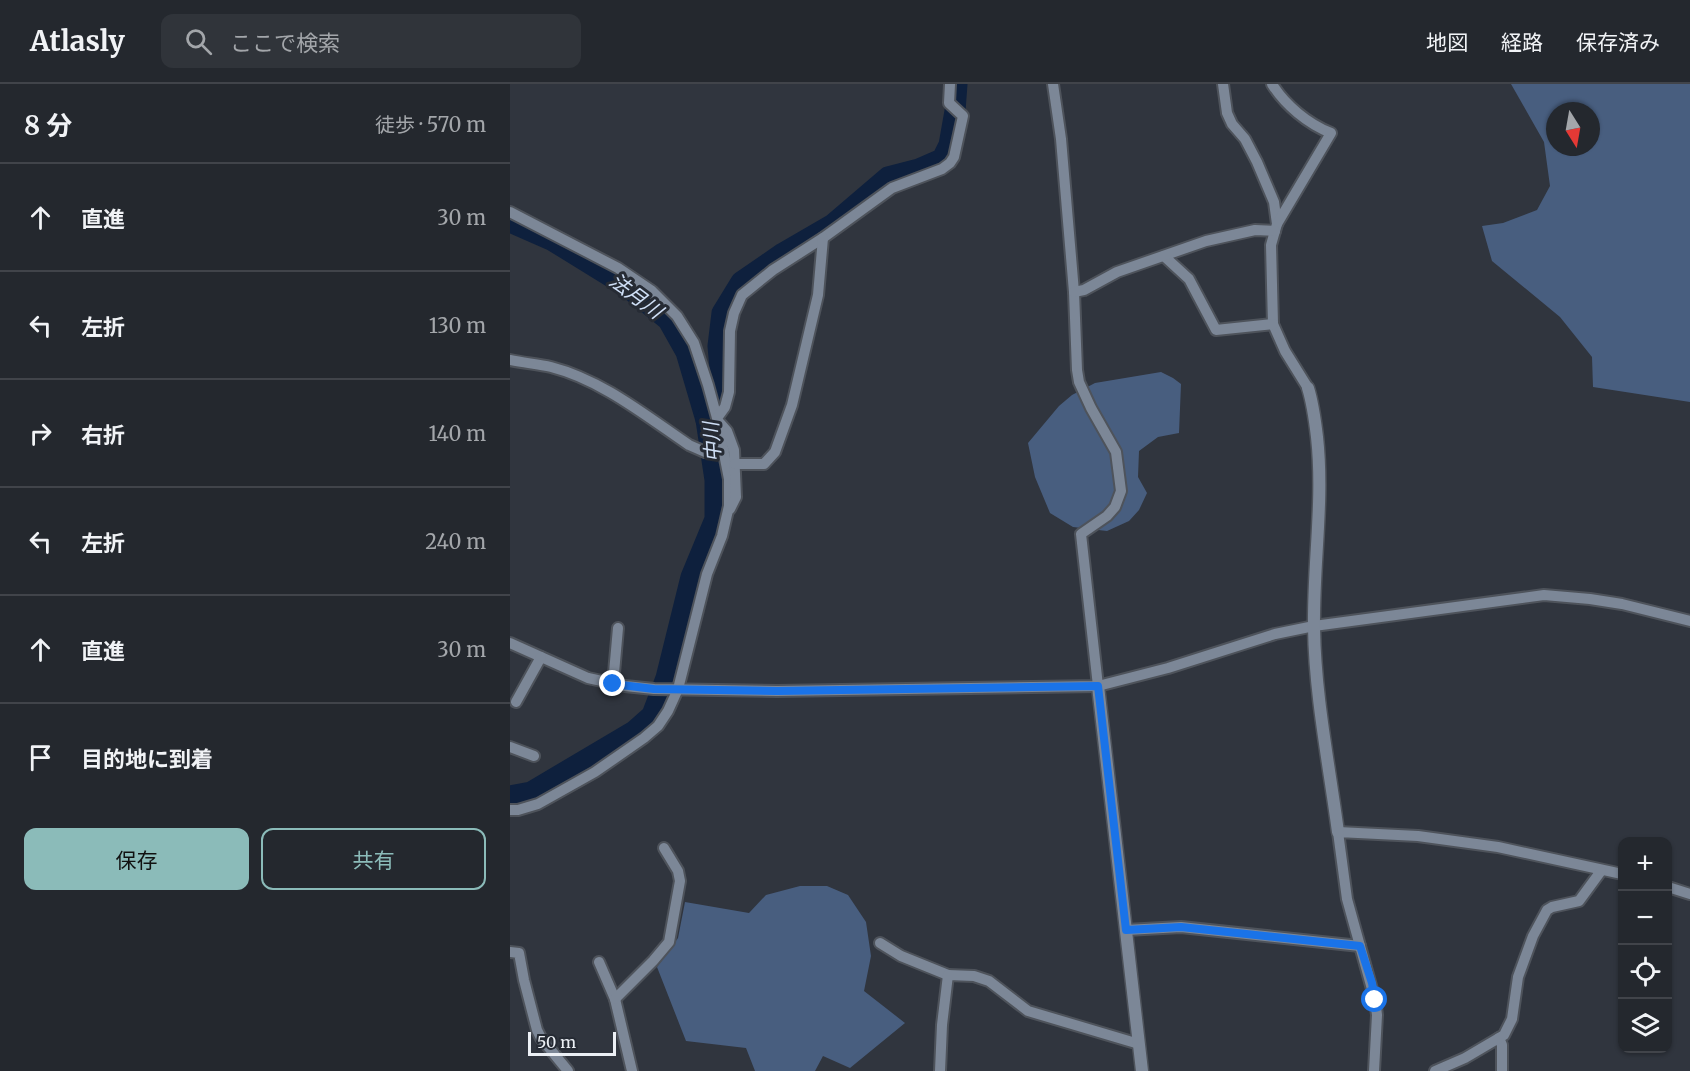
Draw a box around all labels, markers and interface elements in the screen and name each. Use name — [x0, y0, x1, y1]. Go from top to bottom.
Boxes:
search box — [161, 14, 581, 68]
text: Atlasly — [30, 23, 125, 59]
icon: search — [182, 25, 215, 58]
text: ここで検索 — [230, 29, 340, 57]
text: 地図 — [1426, 29, 1468, 56]
text: 経路 — [1501, 29, 1543, 56]
text: 保存済み — [1576, 29, 1660, 56]
north arrow — [1546, 102, 1600, 156]
text: 8 分 — [24, 109, 72, 142]
text: 徒歩 · 570 m — [375, 112, 486, 137]
icon: ahead — [24, 201, 57, 234]
text: 直進 — [81, 205, 125, 233]
text: 30 m — [437, 205, 486, 230]
water label: 法月川 — [605, 268, 669, 325]
icon: left — [24, 309, 57, 342]
text: 左折 — [81, 313, 125, 341]
text: 130 m — [429, 313, 486, 338]
icon: right — [24, 417, 57, 450]
water label: 中川 — [697, 419, 725, 463]
text: 右折 — [81, 421, 125, 449]
text: 140 m — [429, 421, 486, 446]
icon: left — [24, 525, 57, 558]
text: 左折 — [81, 529, 125, 557]
text: 240 m — [425, 529, 486, 554]
icon: ahead — [24, 633, 57, 666]
text: 直進 — [81, 637, 125, 665]
text: 30 m — [437, 637, 486, 662]
route end — [599, 670, 625, 696]
icon: arrive — [24, 741, 57, 774]
text: 目的地に到着 — [81, 745, 213, 773]
button: 保存 — [24, 828, 249, 890]
button: 共有 — [261, 828, 486, 890]
map controls — [1618, 837, 1672, 1053]
button: + — [1618, 837, 1672, 891]
button: − — [1618, 891, 1672, 945]
button: locate — [1618, 945, 1672, 999]
route start — [1361, 986, 1387, 1012]
button: layers — [1618, 999, 1672, 1053]
scale bar — [528, 1029, 616, 1056]
text: 50 m — [537, 1032, 576, 1052]

